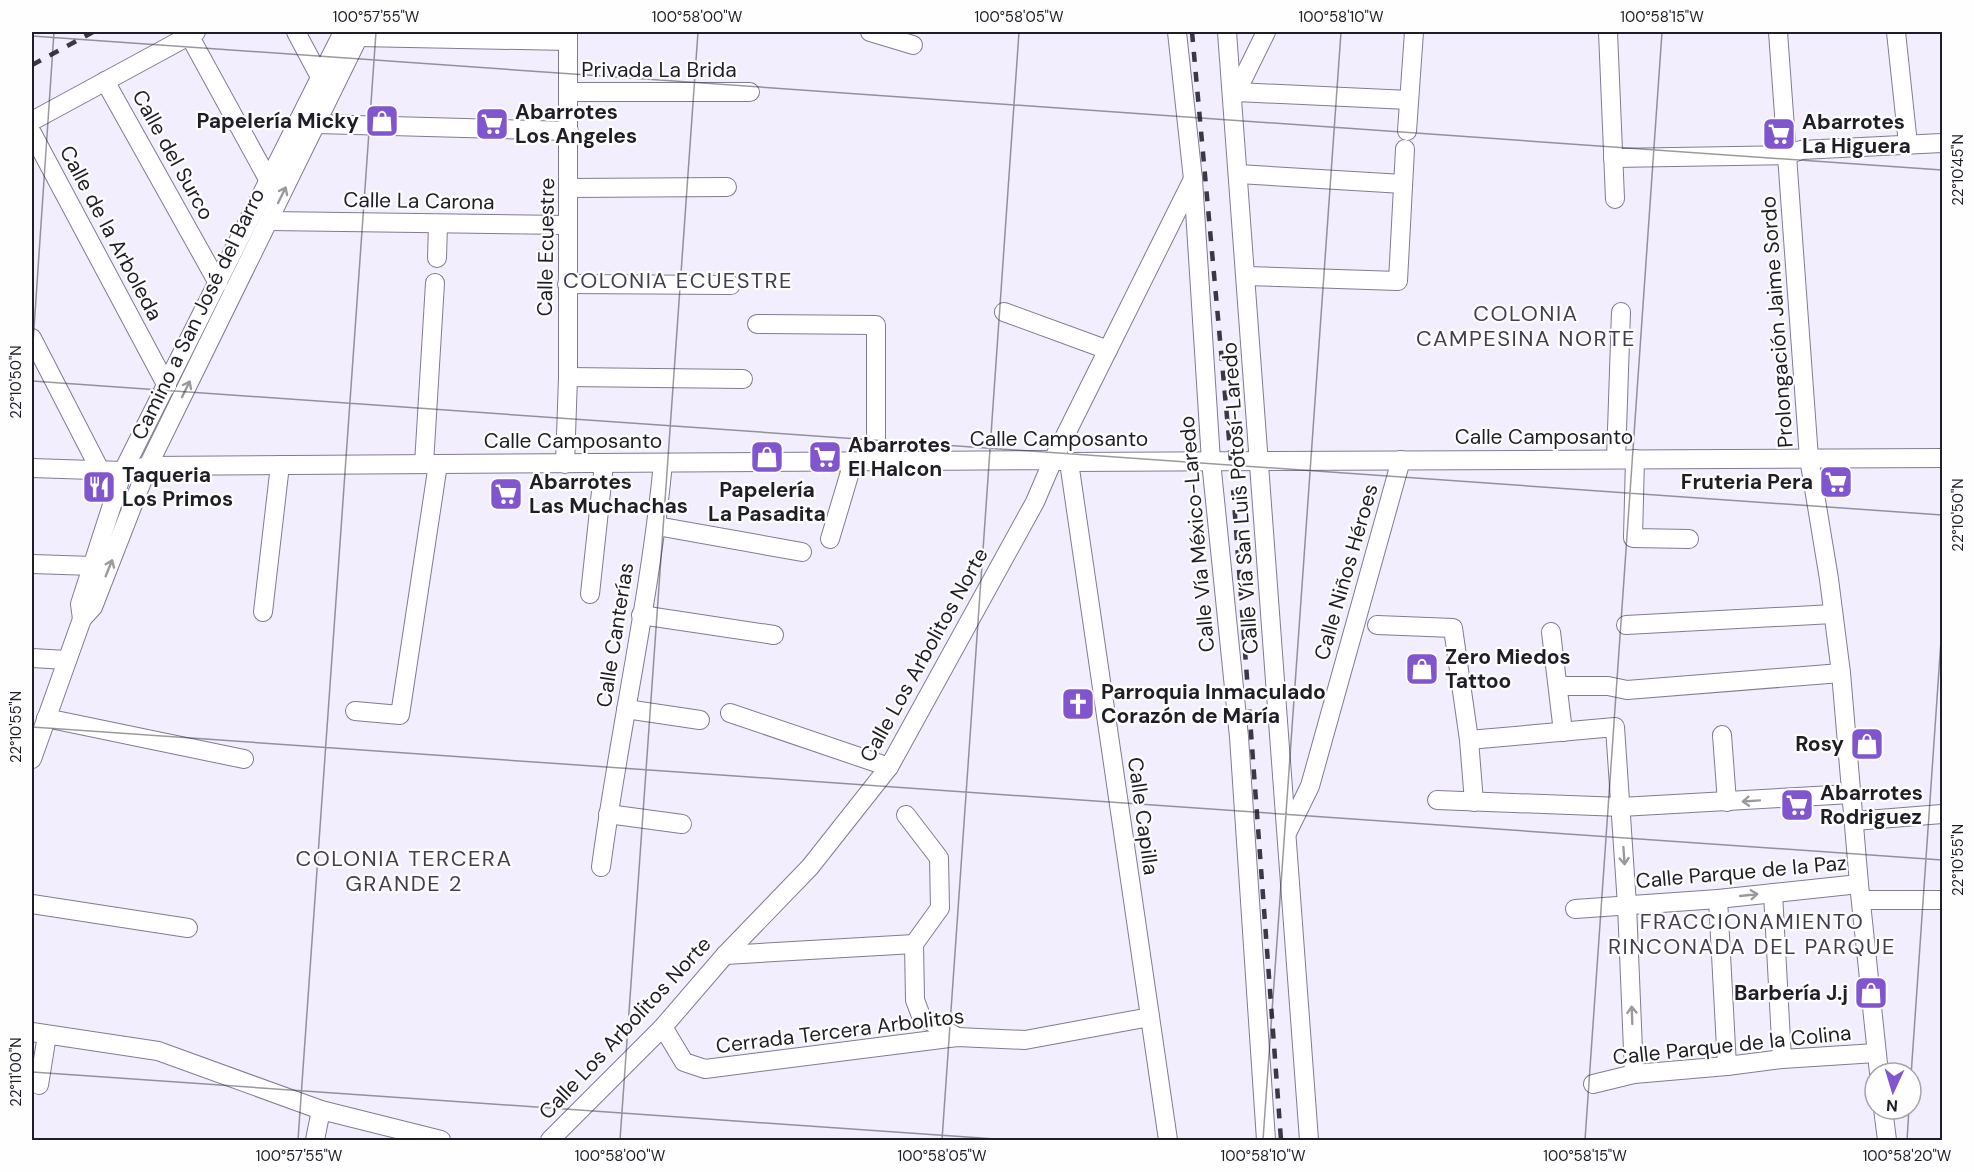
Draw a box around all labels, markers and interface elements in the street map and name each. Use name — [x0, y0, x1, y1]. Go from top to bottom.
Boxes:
text: 100°57'55"W — [333, 7, 420, 27]
text: 100°58'00"W — [652, 7, 743, 27]
text: 100°58'05"W — [974, 7, 1064, 27]
text: 100°58'10"W — [1299, 7, 1384, 27]
text: 100°58'15"W — [1620, 7, 1704, 27]
street label: Privada La Brida — [581, 56, 737, 84]
street label: Calle del Surco — [126, 85, 220, 225]
place label: Abarrotes Los Angeles — [515, 98, 637, 150]
shop icon: Papelería Micky — [364, 103, 400, 139]
supermarket icon: Abarrotes Los Angeles — [474, 106, 510, 142]
place label: Papelería Micky — [196, 107, 359, 135]
place label: Abarrotes La Higuera — [1802, 108, 1911, 160]
supermarket icon: Abarrotes La Higuera — [1761, 116, 1797, 152]
text: 22°10'45"N — [1948, 134, 1968, 206]
street label: Calle de la Arboleda — [53, 141, 169, 325]
street label: Calle Ecuestre — [531, 177, 561, 317]
street label: Camino a San José del Barro — [125, 184, 271, 444]
street label: Calle La Carona — [343, 186, 495, 216]
one-way arrow — [277, 187, 288, 205]
street label: Prolongación Jaime Sordo — [1754, 195, 1800, 449]
district label: COLONIA ECUESTRE — [563, 266, 793, 295]
district label: COLONIA CAMPESINA NORTE — [1416, 299, 1636, 353]
street label: Calle Vía San Luis Potosí-Laredo — [1215, 341, 1265, 655]
text: 22°10'50"N — [6, 345, 26, 419]
one-way arrow — [181, 380, 193, 398]
street label: Calle Vía México-Laredo — [1173, 415, 1221, 653]
street label: Calle Camposanto — [1455, 423, 1633, 451]
street label: Calle Camposanto — [970, 425, 1148, 453]
street label: Calle Camposanto — [484, 427, 662, 455]
place label: Abarrotes El Halcon — [848, 431, 951, 483]
shop icon: Papelería La Pasadita — [749, 439, 785, 475]
supermarket icon: Abarrotes El Halcon — [807, 439, 843, 475]
place label: Taqueria Los Primos — [122, 461, 233, 513]
supermarket icon: Fruteria Pera — [1818, 464, 1854, 500]
place label: Abarrotes Las Muchachas — [529, 468, 688, 520]
place label: Fruteria Pera — [1681, 468, 1813, 496]
restaurant icon: Taqueria Los Primos — [81, 469, 117, 505]
supermarket icon: Abarrotes Las Muchachas — [488, 476, 524, 512]
place label: Papelería La Pasadita — [708, 476, 826, 528]
text: 22°10'50"N — [1948, 478, 1968, 552]
street label: Calle Niños Héroes — [1307, 481, 1385, 663]
street label: Calle Los Arbolitos Norte — [853, 543, 995, 767]
one-way arrow — [104, 559, 115, 577]
street label: Calle Canterías — [590, 561, 640, 709]
place label: Zero Miedos Tattoo — [1445, 643, 1571, 695]
shop icon: Zero Miedos Tattoo — [1404, 651, 1440, 687]
place label: Parroquia Inmaculado Corazón de María — [1101, 678, 1326, 730]
church icon: Parroquia Inmaculado Corazón de María — [1060, 686, 1096, 722]
text: 22°10'55"N — [6, 691, 26, 763]
shop icon: Rosy — [1849, 726, 1885, 762]
place label: Rosy — [1795, 730, 1844, 758]
street label: Calle Capilla — [1121, 755, 1165, 877]
place label: Abarrotes Rodriguez — [1820, 779, 1923, 831]
supermarket icon: Abarrotes Rodriguez — [1779, 787, 1815, 823]
one-way arrow — [1742, 796, 1762, 807]
text: 22°10'55"N — [1948, 824, 1968, 896]
district label: COLONIA TERCERA GRANDE 2 — [295, 844, 513, 898]
one-way arrow — [1619, 845, 1630, 865]
street label: Calle Parque de la Paz — [1634, 849, 1848, 895]
one-way arrow — [1738, 890, 1758, 901]
district label: FRACCIONAMIENTO RINCONADA DEL PARQUE — [1608, 907, 1896, 961]
street label: Calle Los Arbolitos Norte — [533, 930, 717, 1126]
shop icon: Barbería J.j — [1853, 975, 1889, 1011]
place label: Barbería J.j — [1734, 979, 1848, 1007]
street label: Cerrada Tercera Arbolitos — [714, 1002, 966, 1060]
one-way arrow — [1626, 1006, 1637, 1026]
street label: Calle Parque de la Colina — [1611, 1019, 1853, 1071]
text: 22°11'00"N — [6, 1037, 26, 1107]
north arrow — [1863, 1061, 1923, 1121]
text: N — [1885, 1095, 1899, 1116]
text: 100°57'55"W — [256, 1146, 343, 1166]
text: 100°58'00"W — [575, 1146, 666, 1166]
text: 100°58'05"W — [897, 1146, 987, 1166]
text: 100°58'10"W — [1221, 1146, 1306, 1166]
text: 100°58'15"W — [1543, 1146, 1627, 1166]
text: 100°58'20"W — [1863, 1146, 1952, 1166]

